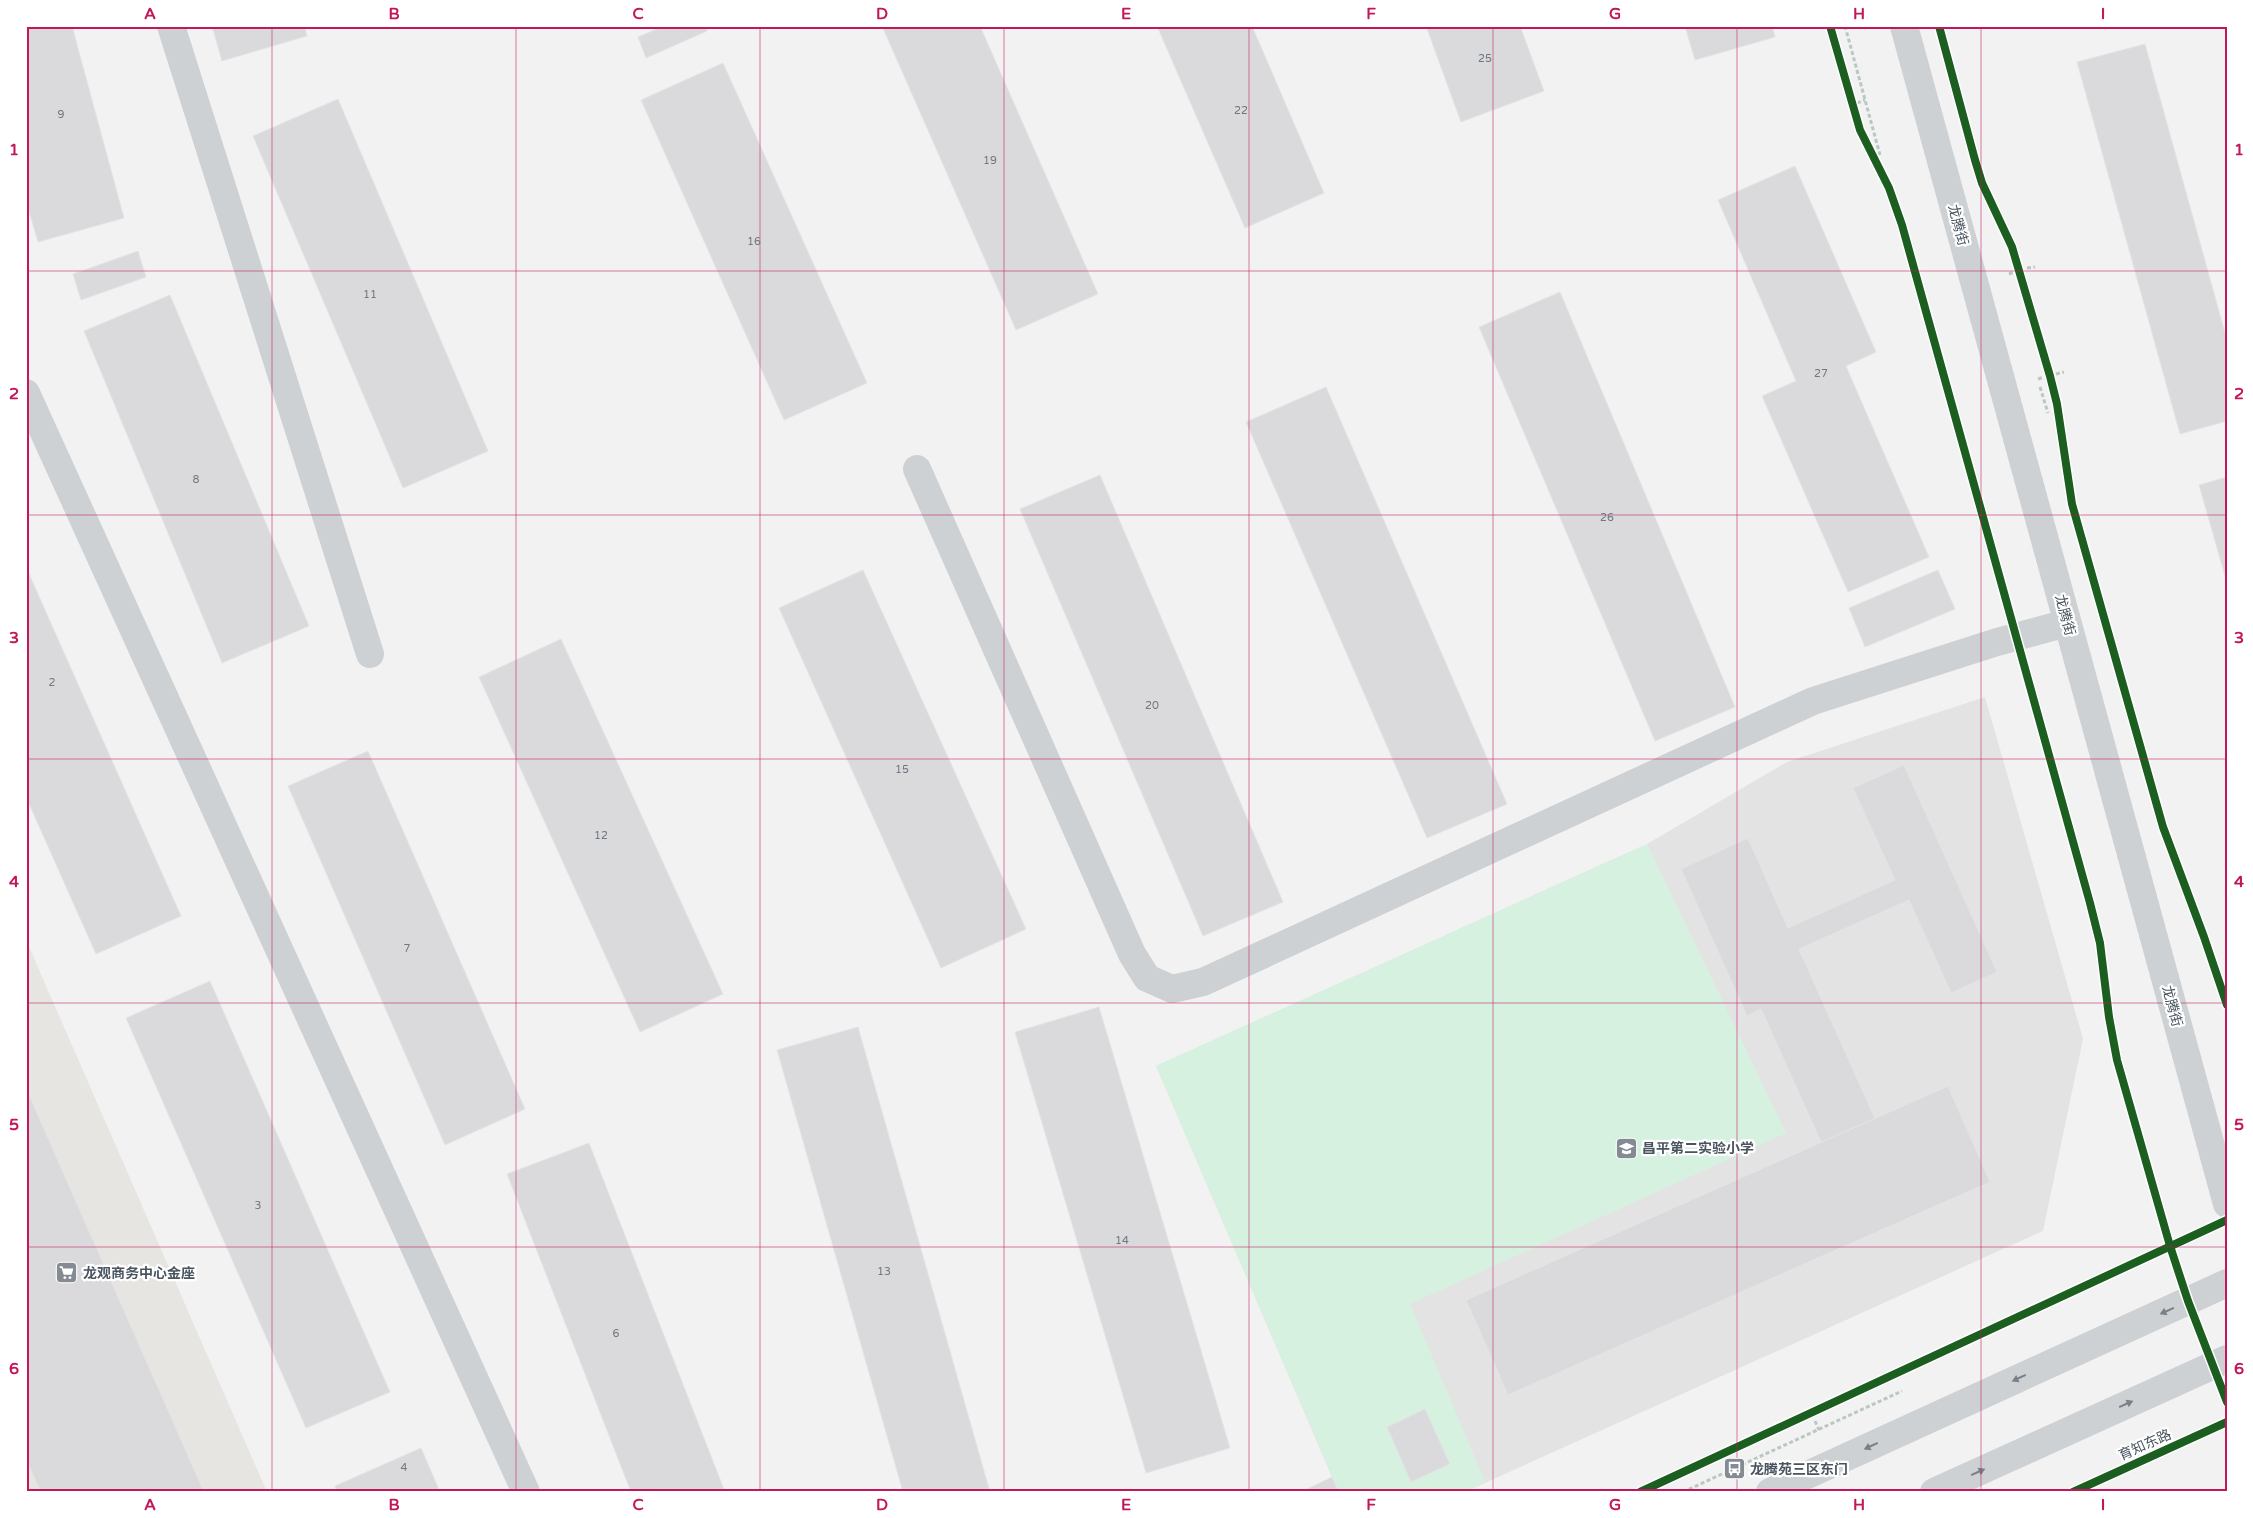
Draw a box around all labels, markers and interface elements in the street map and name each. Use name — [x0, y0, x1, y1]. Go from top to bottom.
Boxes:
text: A — [144, 4, 156, 24]
text: B — [388, 4, 400, 24]
text: C — [632, 4, 644, 24]
text: D — [876, 4, 888, 24]
text: E — [1121, 4, 1131, 24]
text: F — [1366, 4, 1376, 24]
text: G — [1609, 4, 1621, 24]
text: H — [1853, 4, 1865, 24]
text: I — [2101, 4, 2105, 24]
house number: 25 — [1478, 52, 1492, 65]
house number: 22 — [1234, 104, 1248, 117]
house number: 9 — [58, 108, 65, 121]
text: 1 — [9, 140, 19, 160]
text: 1 — [2234, 140, 2244, 160]
house number: 19 — [983, 154, 997, 167]
street label: 龙腾街 — [1944, 203, 1972, 247]
house number: 16 — [747, 235, 761, 248]
house number: 11 — [363, 288, 377, 301]
house number: 27 — [1814, 367, 1828, 380]
text: 2 — [9, 384, 19, 404]
text: 2 — [2234, 384, 2244, 404]
house number: 8 — [193, 473, 200, 486]
house number: 26 — [1600, 511, 1614, 524]
street label: 龙腾街 — [2051, 593, 2079, 637]
text: 3 — [9, 628, 19, 648]
text: 3 — [2234, 628, 2244, 648]
house number: 2 — [49, 676, 56, 689]
house number: 20 — [1145, 699, 1159, 712]
house number: 15 — [895, 763, 909, 776]
house number: 12 — [594, 829, 608, 842]
text: 4 — [9, 872, 19, 892]
text: 4 — [2234, 872, 2244, 892]
house number: 7 — [404, 942, 411, 955]
street label: 龙腾街 — [2158, 984, 2186, 1028]
text: 5 — [9, 1115, 19, 1135]
text: 5 — [2234, 1115, 2244, 1135]
school or university icon: 昌平第二实验小学 — [1614, 1136, 1638, 1160]
place label: 昌平第二实验小学 — [1642, 1140, 1754, 1157]
house number: 3 — [255, 1199, 262, 1212]
house number: 14 — [1115, 1234, 1129, 1247]
supermarket icon: 龙观商务中心金座 — [55, 1261, 79, 1285]
place label: 龙观商务中心金座 — [83, 1265, 195, 1282]
house number: 13 — [877, 1265, 891, 1278]
one-way arrow — [2159, 1306, 2174, 1315]
house number: 6 — [613, 1327, 620, 1340]
text: 6 — [9, 1359, 19, 1379]
text: 6 — [2234, 1359, 2244, 1379]
one-way arrow — [2012, 1375, 2026, 1383]
one-way arrow — [2119, 1400, 2133, 1408]
street label: 育知东路 — [2116, 1426, 2174, 1464]
one-way arrow — [1864, 1442, 1878, 1450]
bus stop icon: 龙腾苑三区东门 — [1722, 1457, 1746, 1481]
house number: 4 — [401, 1461, 408, 1474]
place label: 龙腾苑三区东门 — [1750, 1461, 1848, 1478]
one-way arrow — [1971, 1467, 1985, 1475]
text: A — [144, 1495, 156, 1515]
text: B — [388, 1495, 400, 1515]
text: C — [632, 1495, 644, 1515]
text: D — [876, 1495, 888, 1515]
text: E — [1121, 1495, 1131, 1515]
text: F — [1366, 1495, 1376, 1515]
text: G — [1609, 1495, 1621, 1515]
text: H — [1853, 1495, 1865, 1515]
text: I — [2101, 1495, 2105, 1515]

